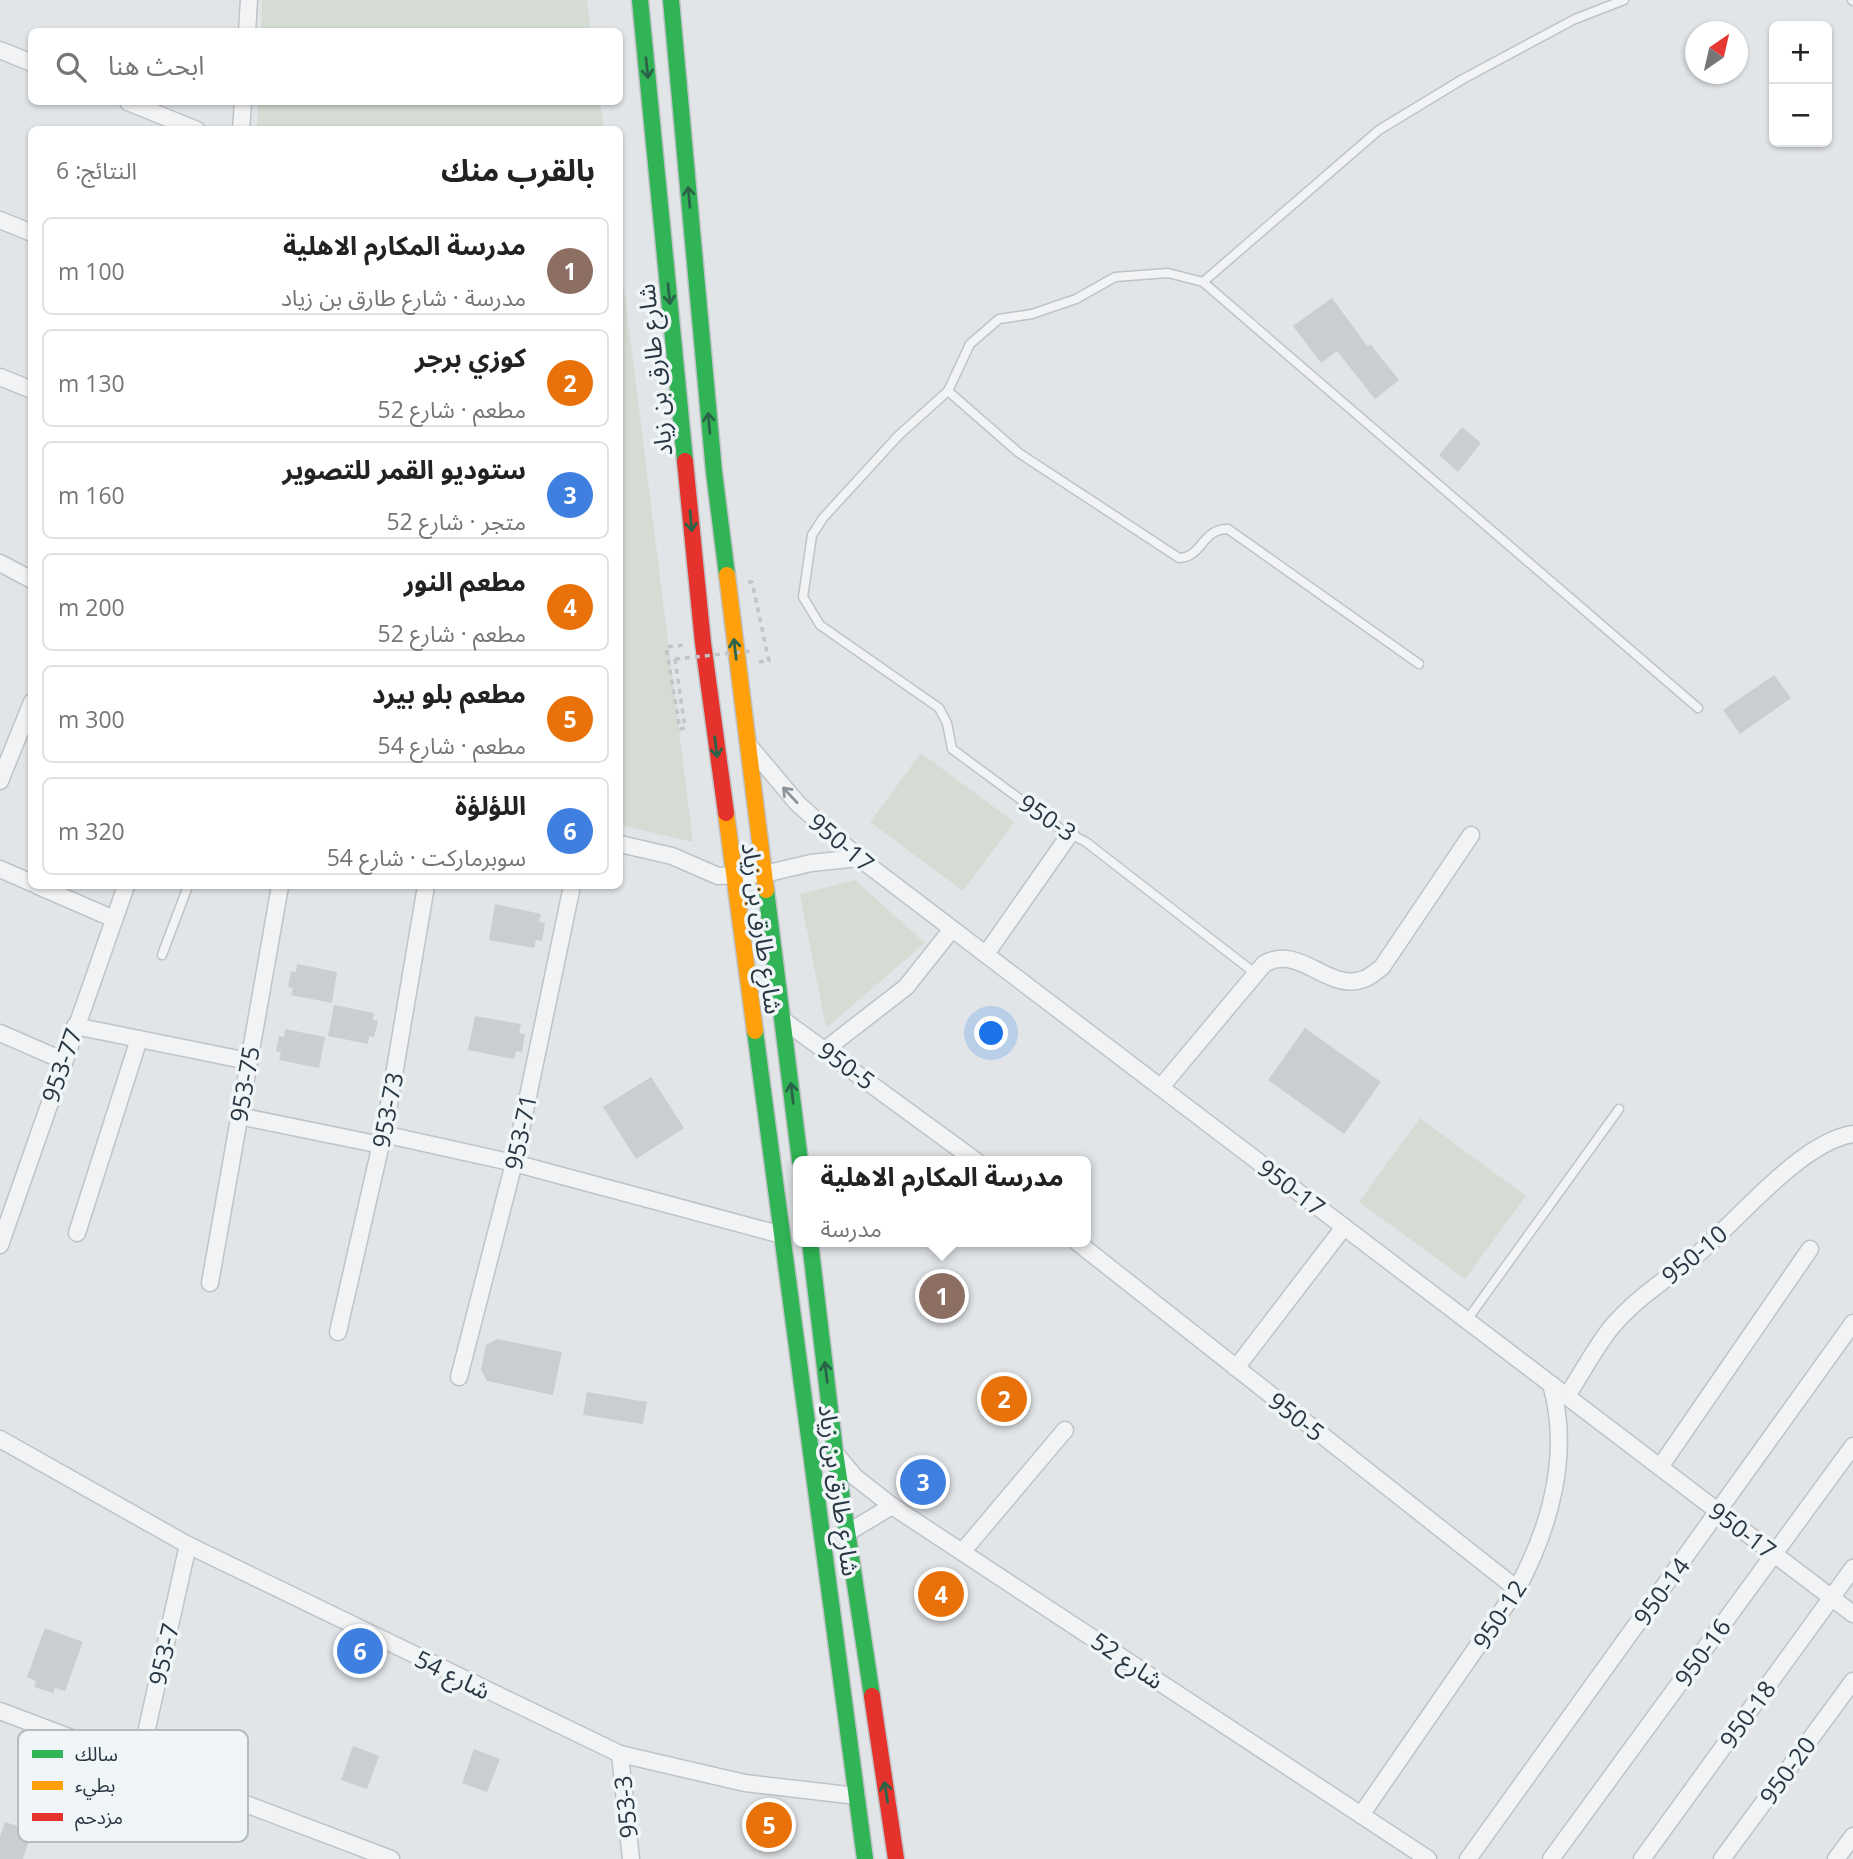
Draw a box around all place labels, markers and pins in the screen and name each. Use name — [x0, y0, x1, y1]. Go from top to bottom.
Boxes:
pin: 1 — [919, 1270, 965, 1322]
pin: 2 — [981, 1373, 1027, 1425]
pin: 3 — [900, 1456, 946, 1508]
pin: 4 — [918, 1568, 964, 1620]
pin: 6 — [337, 1625, 383, 1677]
pin: 5 — [746, 1799, 792, 1851]

